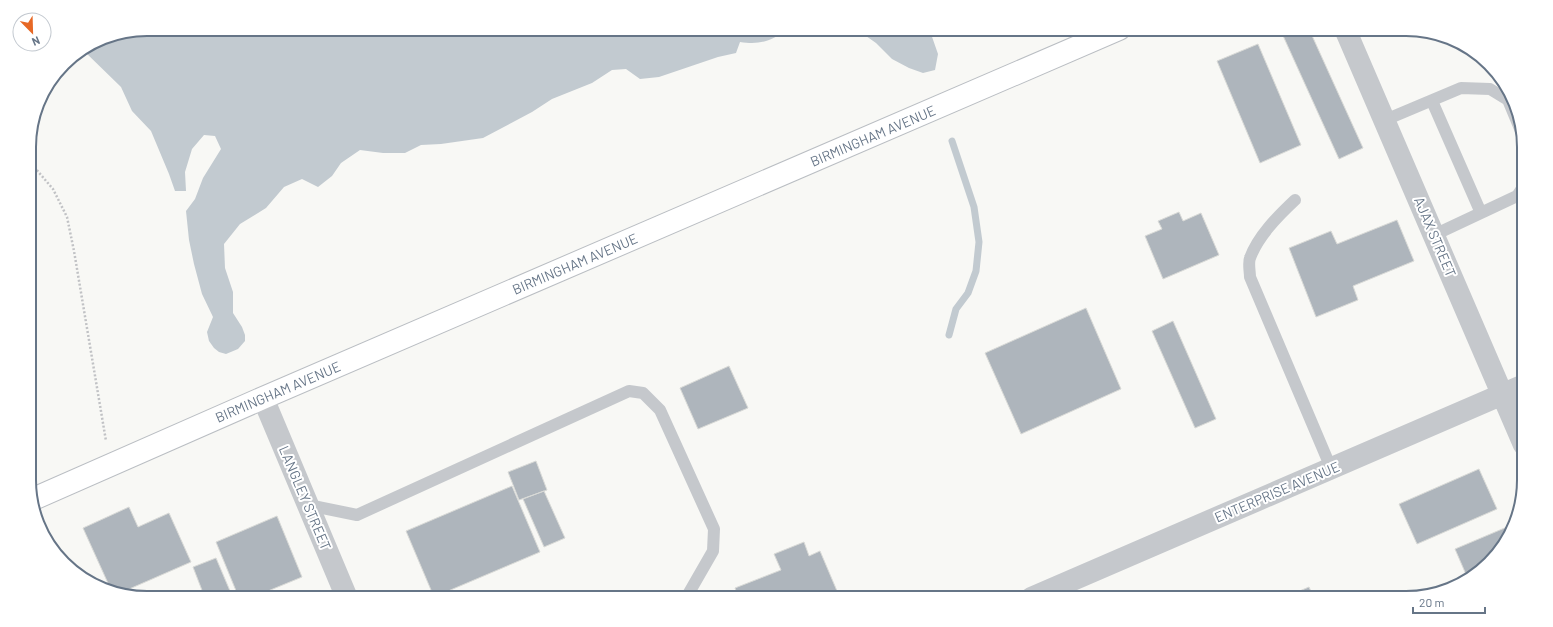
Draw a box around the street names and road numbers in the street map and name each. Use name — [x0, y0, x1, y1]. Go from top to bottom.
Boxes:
street label: BIRMINGHAM AVENUE — [808, 101, 938, 170]
street label: AJAX STREET — [1411, 194, 1460, 280]
street label: BIRMINGHAM AVENUE — [510, 229, 640, 298]
street label: BIRMINGHAM AVENUE — [213, 357, 343, 426]
street label: LANGLEY STREET — [276, 443, 335, 552]
street label: ENTERPRISE AVENUE — [1212, 457, 1342, 526]

